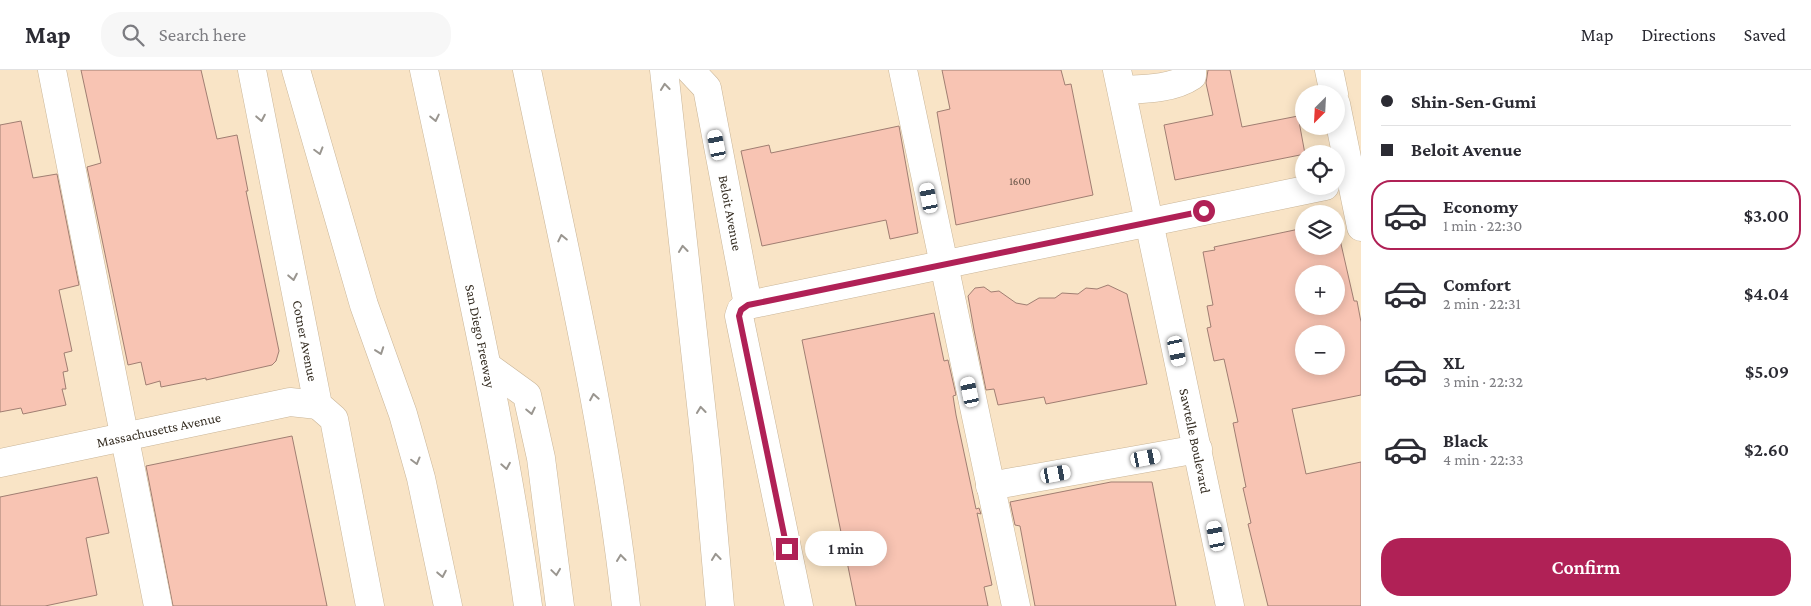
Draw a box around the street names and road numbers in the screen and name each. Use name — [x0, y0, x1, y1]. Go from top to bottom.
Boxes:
street label: Beloit Avenue — [716, 174, 746, 252]
street label: San Diego Freeway — [462, 283, 499, 390]
street label: Cotner Avenue — [290, 299, 321, 383]
street label: Sawtelle Boulevard — [1176, 387, 1214, 495]
street label: Massachusetts Avenue — [95, 409, 222, 451]

